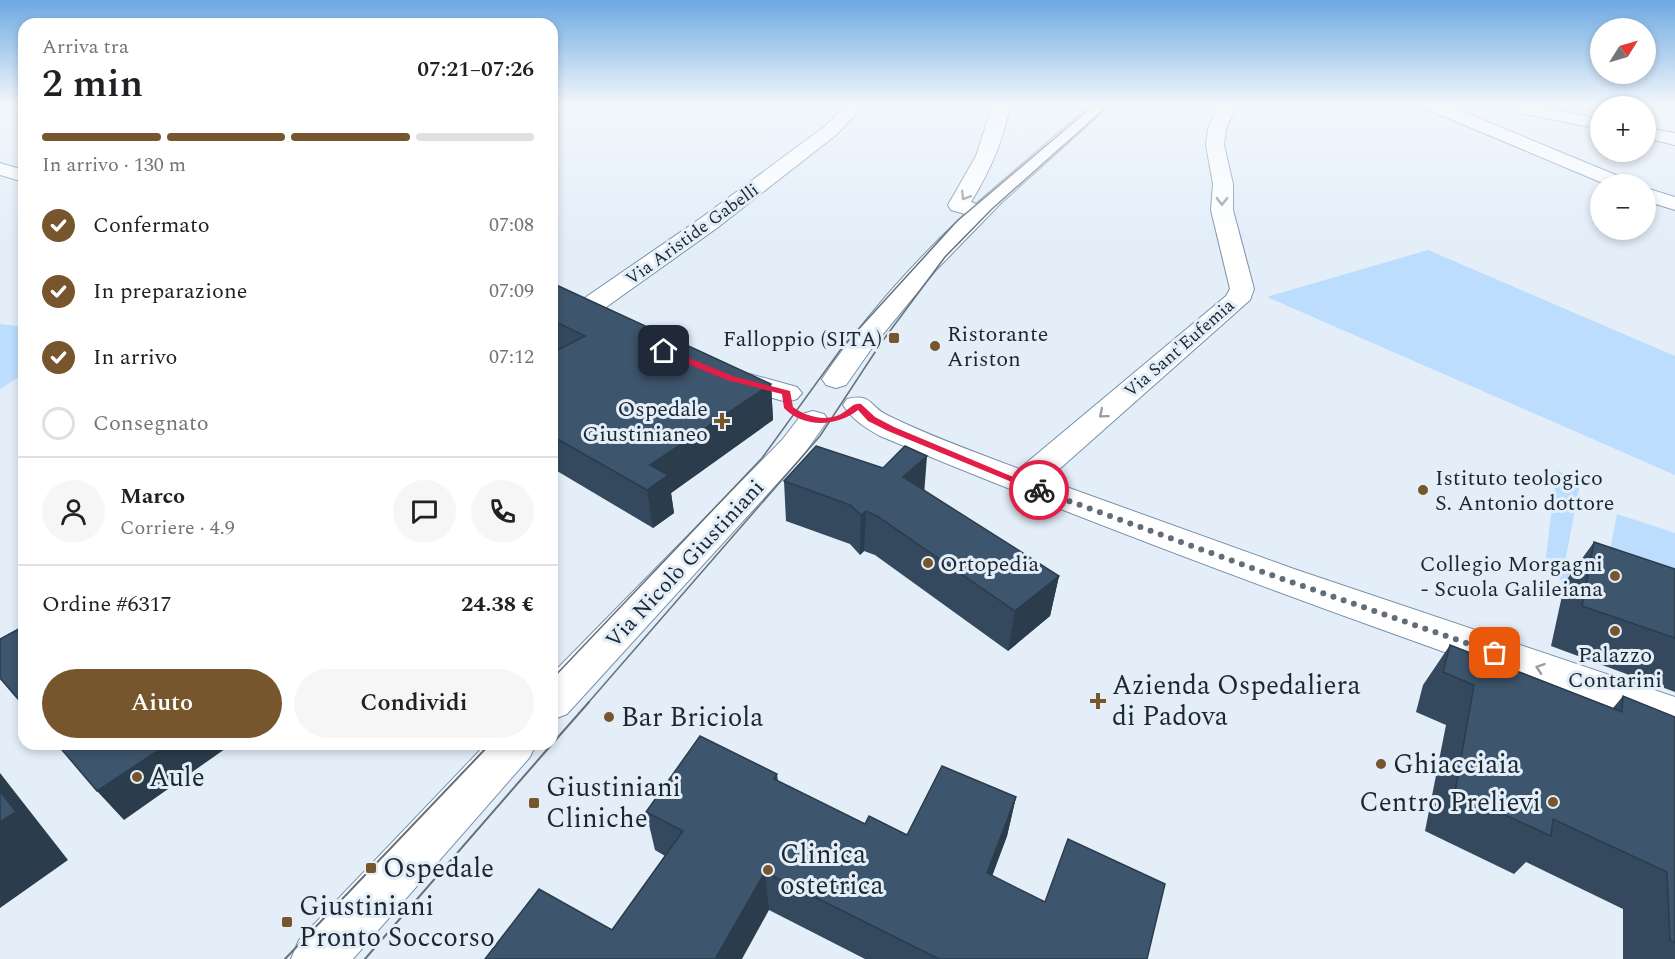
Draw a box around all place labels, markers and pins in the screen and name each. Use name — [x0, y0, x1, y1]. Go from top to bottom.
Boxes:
place label: Ristorante Ariston — [947, 318, 1048, 376]
place label: Falloppio (SITA) — [723, 323, 882, 356]
pin — [638, 325, 689, 376]
marker: Falloppio (SITA) — [887, 331, 901, 345]
marker: Ristorante Ariston — [928, 339, 942, 353]
place label: Ospedale Giustinianeo — [582, 393, 708, 451]
marker: Ospedale Giustinianeo — [713, 412, 731, 430]
place label: Istituto teologico S. Antonio dottore — [1435, 462, 1614, 520]
marker: Istituto teologico S. Antonio dottore — [1416, 483, 1430, 497]
place label: Ortopedia — [940, 548, 1040, 581]
place label: Collegio Morgagni - Scuola Galileiana — [1420, 548, 1603, 606]
marker: Ortopedia — [921, 556, 935, 570]
marker: Collegio Morgagni - Scuola Galileiana — [1608, 569, 1622, 583]
marker: Palazzo Contarini — [1608, 624, 1622, 638]
pin — [1469, 627, 1520, 678]
place label: Palazzo Contarini — [1568, 639, 1662, 697]
place label: Azienda Ospedaliera di Padova — [1112, 665, 1361, 738]
marker: Azienda Ospedaliera di Padova — [1089, 692, 1107, 710]
place label: Bar Briciola — [621, 697, 763, 739]
marker: Bar Briciola — [602, 710, 616, 724]
place label: Ghiacciaia — [1393, 744, 1520, 786]
place label: Aule — [149, 757, 205, 799]
marker: Ghiacciaia — [1374, 757, 1388, 771]
place label: Giustiniani Cliniche — [546, 767, 681, 840]
marker: Aule — [130, 770, 144, 784]
place label: Centro Prelievi — [1359, 782, 1541, 824]
marker: Centro Prelievi — [1546, 795, 1560, 809]
marker: Giustiniani Cliniche — [527, 796, 541, 810]
place label: Clinica ostetrica — [780, 834, 884, 907]
place label: Ospedale — [383, 848, 494, 890]
marker: Ospedale — [364, 861, 378, 875]
marker: Clinica ostetrica — [761, 863, 775, 877]
place label: Giustiniani Pronto Soccorso — [299, 886, 495, 959]
marker: Giustiniani Pronto Soccorso — [280, 915, 294, 929]

